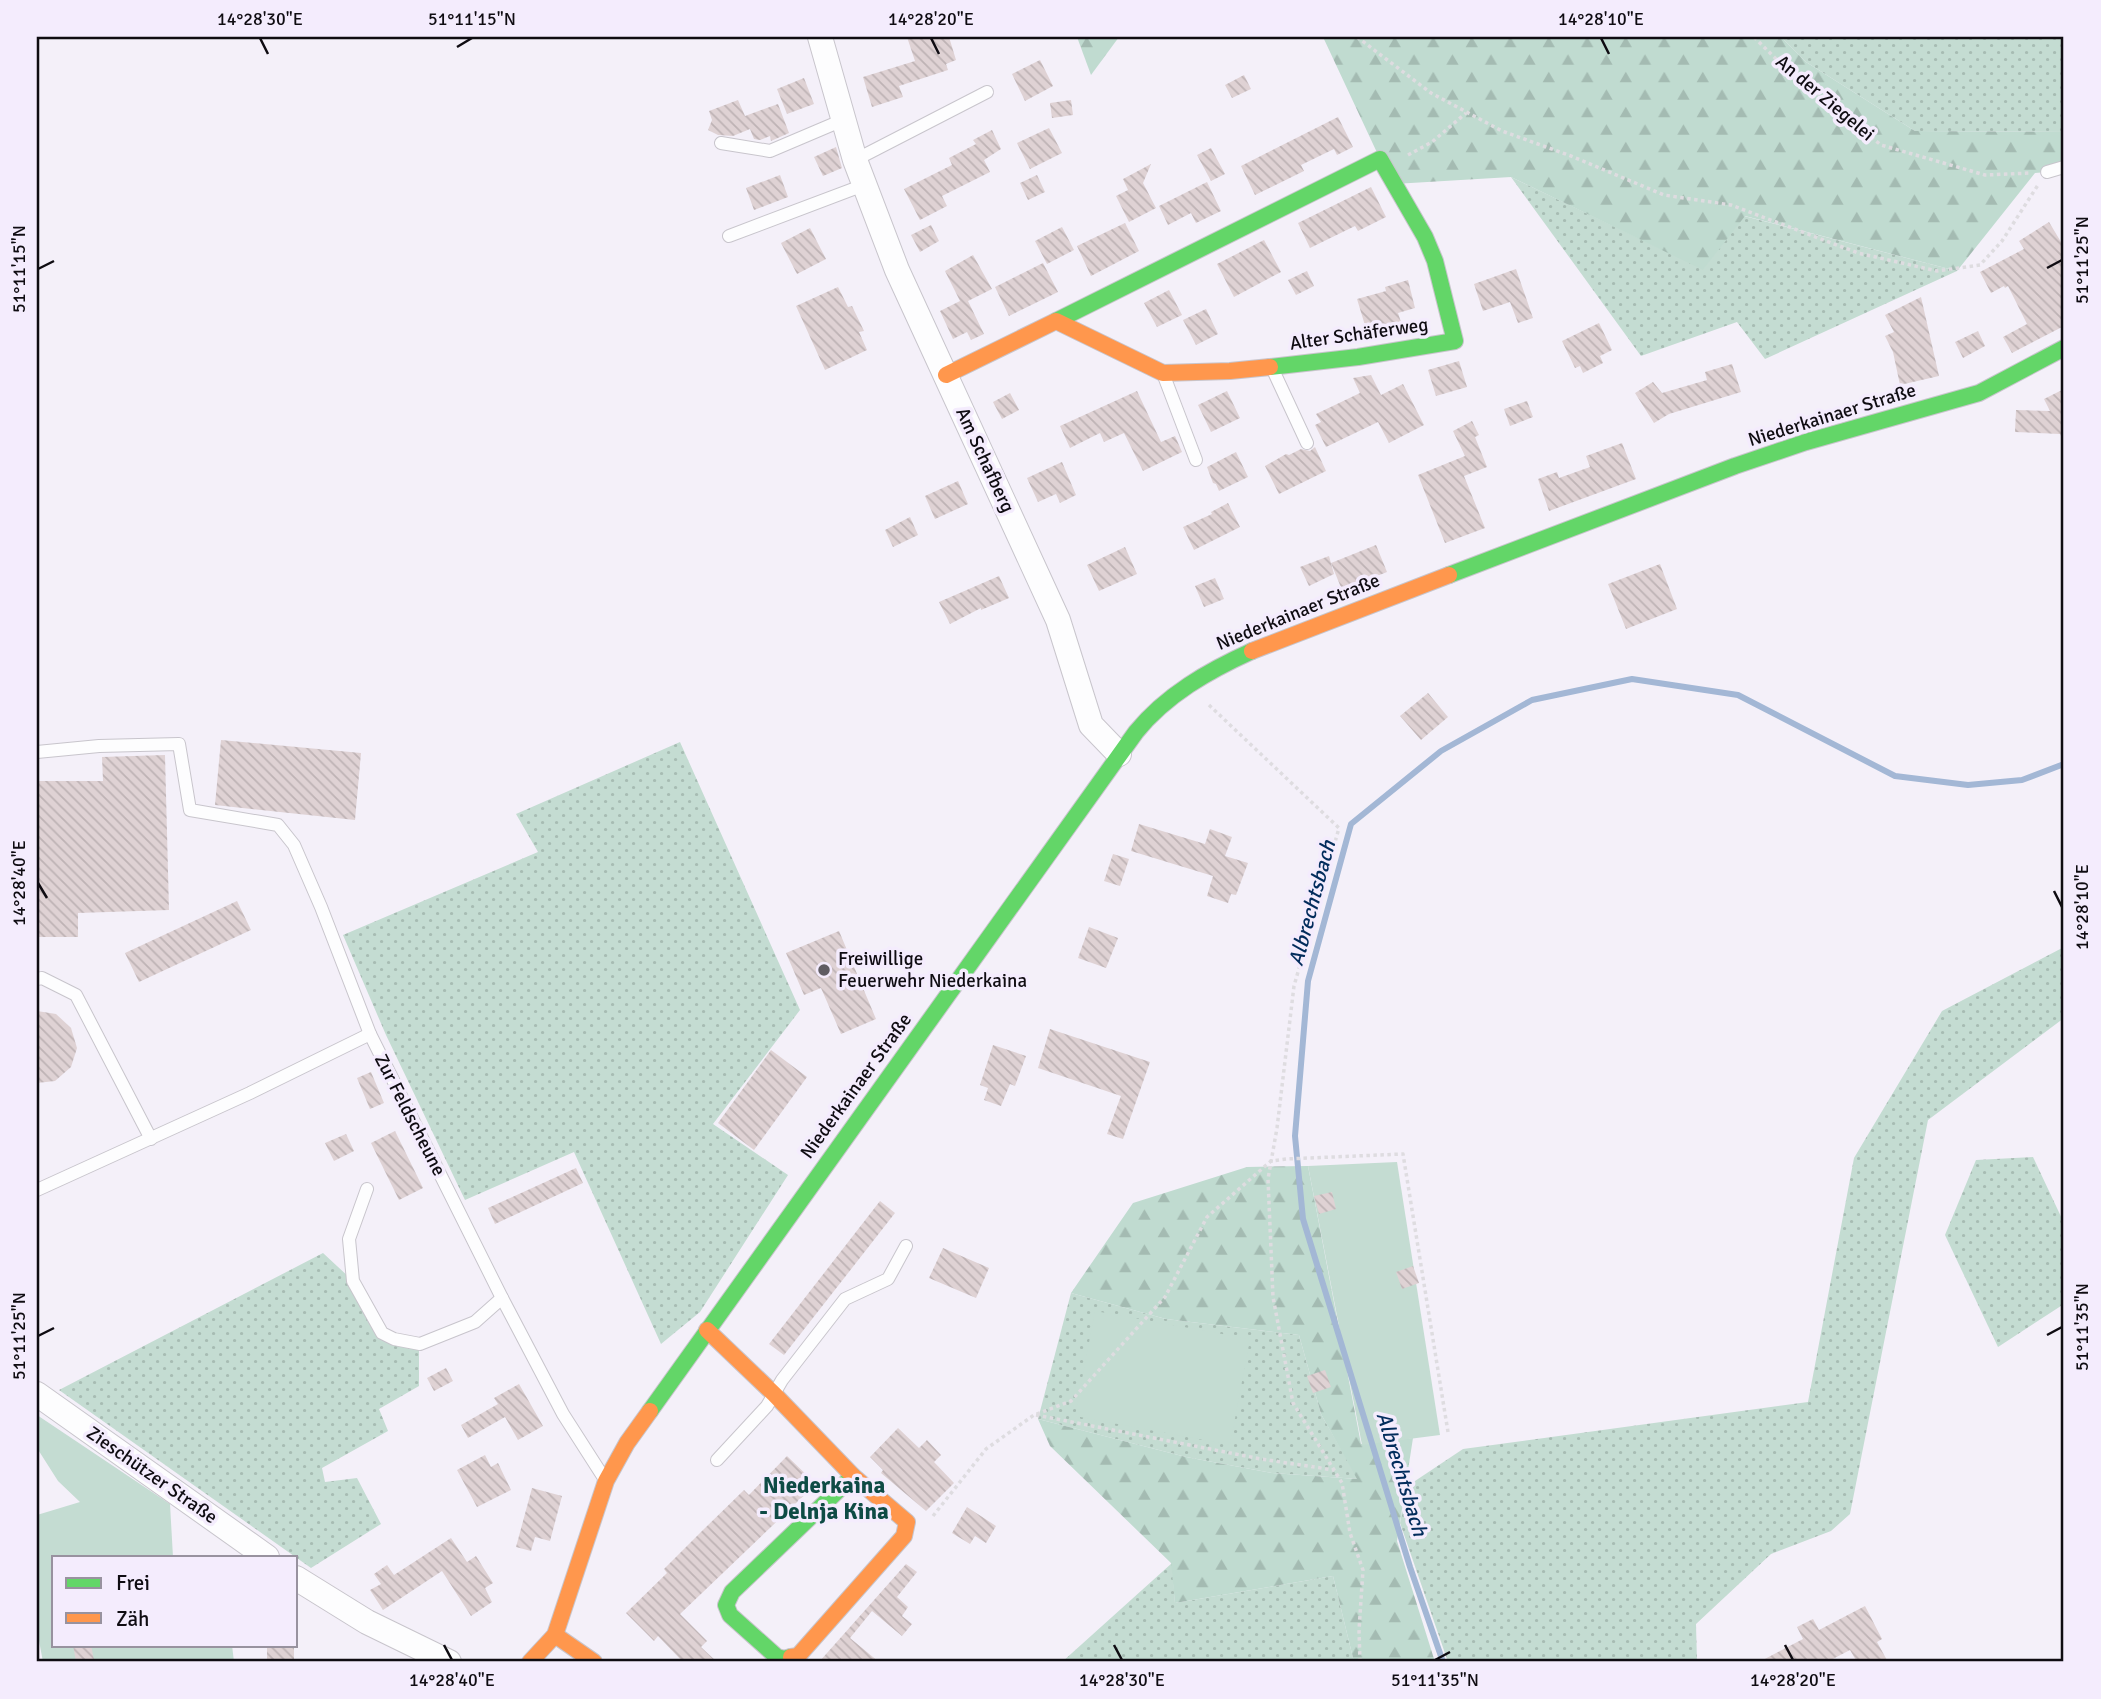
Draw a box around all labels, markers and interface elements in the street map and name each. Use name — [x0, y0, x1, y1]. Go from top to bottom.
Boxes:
text: 14°28'30"E — [217, 8, 303, 30]
text: 51°11'15"N — [428, 8, 516, 30]
text: 14°28'20"E — [888, 8, 974, 30]
text: 14°28'10"E — [1558, 8, 1644, 30]
street label: An der Ziegelei — [1771, 50, 1879, 146]
text: 51°11'25"N — [2071, 216, 2093, 304]
text: 51°11'15"N — [8, 225, 30, 313]
street label: Alter Schäferweg — [1288, 312, 1430, 356]
street label: Niederkainaer Straße — [1745, 378, 1919, 452]
street label: Am Schafberg — [950, 404, 1020, 516]
street label: Niederkainaer Straße — [1213, 568, 1383, 656]
water label: Albrechtsbach — [1283, 837, 1341, 968]
text: 14°28'40"E — [8, 840, 30, 926]
text: 14°28'10"E — [2071, 864, 2093, 950]
place label: Freiwillige Feuerwehr Niederkaina — [838, 947, 1027, 993]
marker: Freiwillige Feuerwehr Niederkaina — [816, 962, 832, 978]
street label: Niederkainaer Straße — [795, 1008, 917, 1164]
street label: Zur Feldscheune — [369, 1050, 451, 1180]
text: 51°11'35"N — [2071, 1283, 2093, 1371]
text: 51°11'25"N — [8, 1292, 30, 1380]
water label: Albrechtsbach — [1371, 1409, 1433, 1540]
street label: Zieschützer Straße — [82, 1421, 222, 1529]
district label: Niederkaina - Delnja Kina — [759, 1471, 889, 1526]
legend — [52, 1556, 298, 1646]
text: Frei — [116, 1570, 150, 1596]
text: Zäh — [116, 1606, 150, 1632]
text: 14°28'40"E — [409, 1669, 495, 1691]
text: 14°28'30"E — [1079, 1669, 1165, 1691]
text: 51°11'35"N — [1391, 1669, 1479, 1691]
text: 14°28'20"E — [1750, 1669, 1836, 1691]

